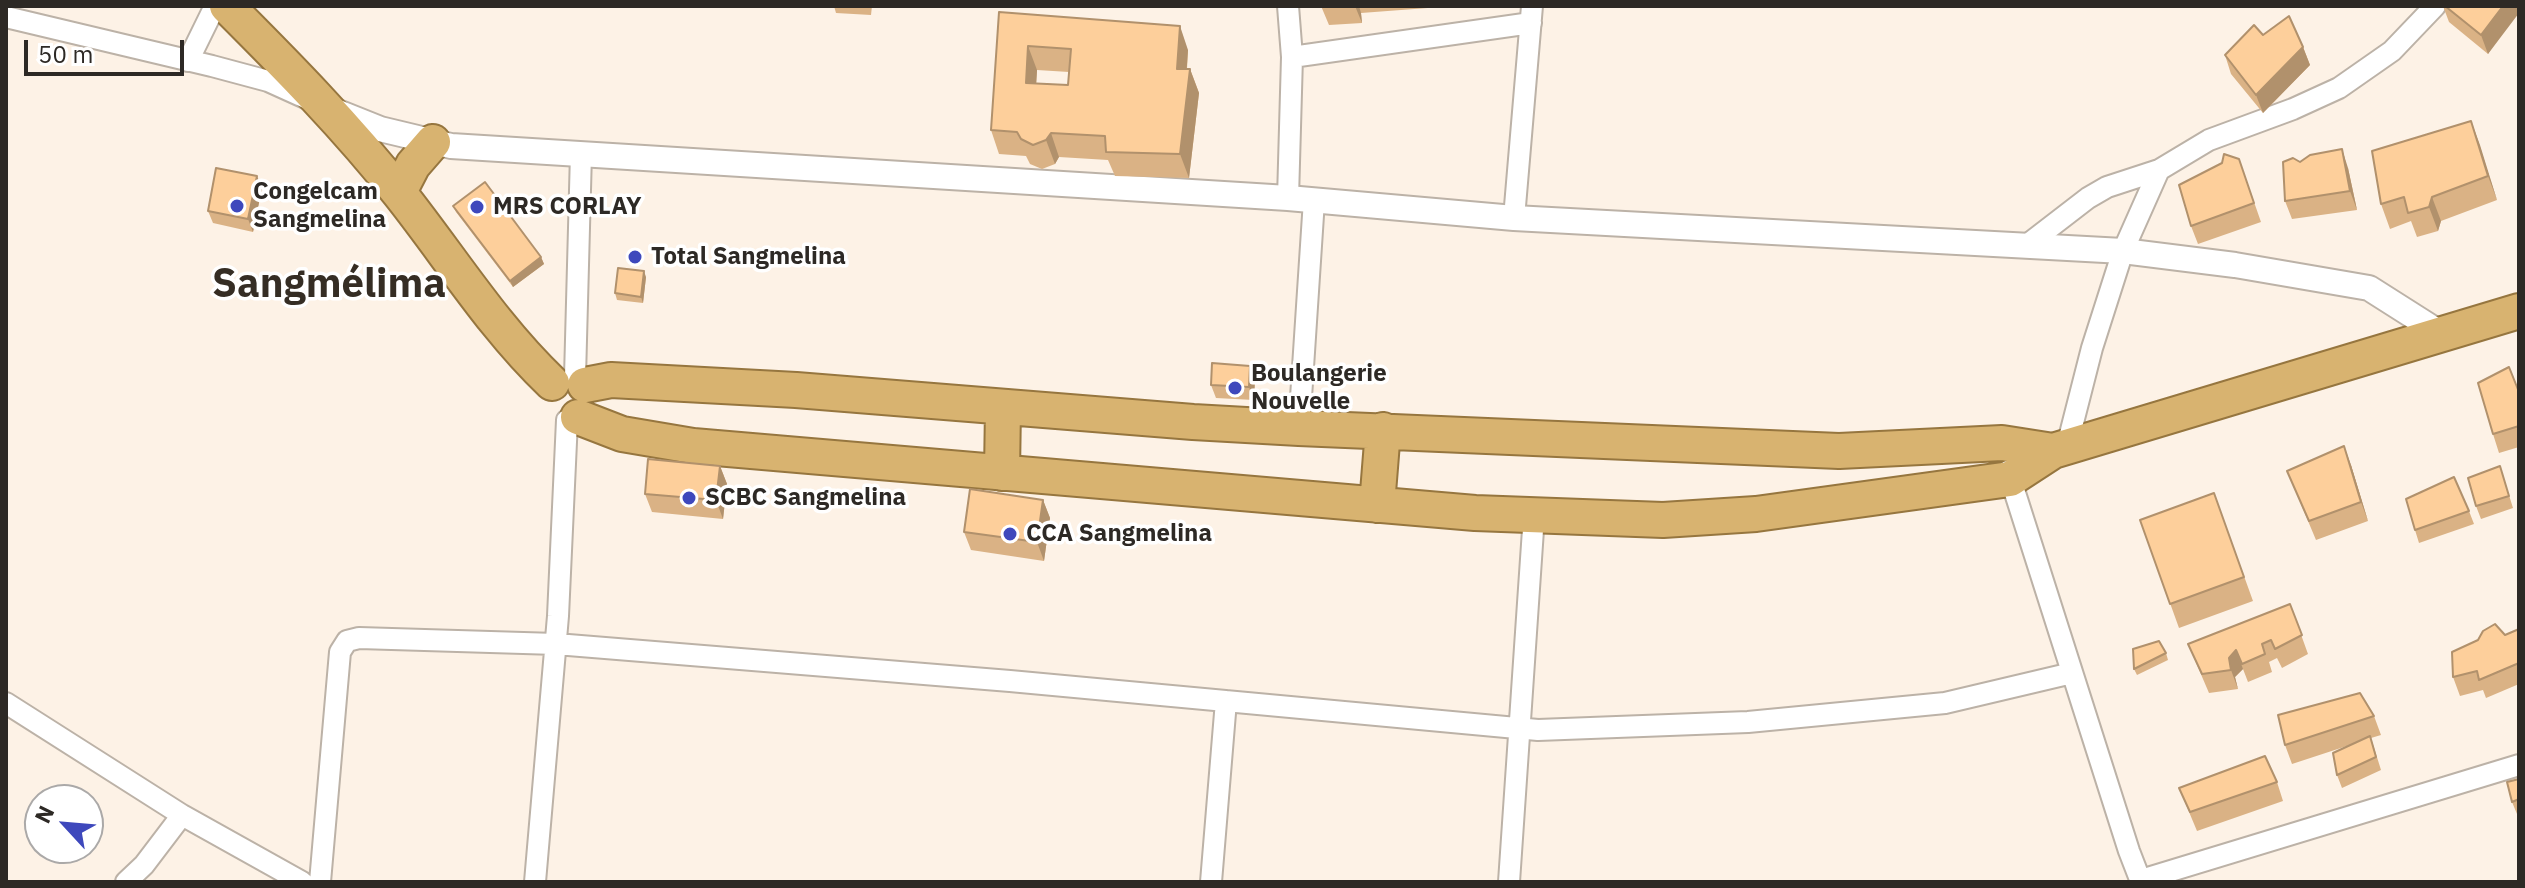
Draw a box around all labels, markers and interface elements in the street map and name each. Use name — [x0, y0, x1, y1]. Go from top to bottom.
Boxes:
scale bar — [28, 24, 188, 74]
text: 50 m — [38, 38, 93, 70]
place label: Congelcam Sangmelina — [253, 178, 386, 234]
place label: MRS CORLAY — [493, 193, 642, 221]
marker: Congelcam Sangmelina — [228, 197, 246, 215]
marker: MRS CORLAY — [468, 198, 486, 216]
place label: Total Sangmelina — [651, 243, 846, 271]
marker: Total Sangmelina — [626, 248, 644, 266]
district label: Sangmélima — [212, 261, 446, 309]
place label: Boulangerie Nouvelle — [1251, 360, 1387, 416]
marker: Boulangerie Nouvelle — [1226, 379, 1244, 397]
place label: SCBC Sangmelina — [705, 484, 906, 512]
marker: SCBC Sangmelina — [680, 489, 698, 507]
place label: CCA Sangmelina — [1026, 520, 1212, 548]
marker: CCA Sangmelina — [1001, 525, 1019, 543]
north arrow — [24, 784, 104, 864]
text: N — [27, 801, 60, 828]

